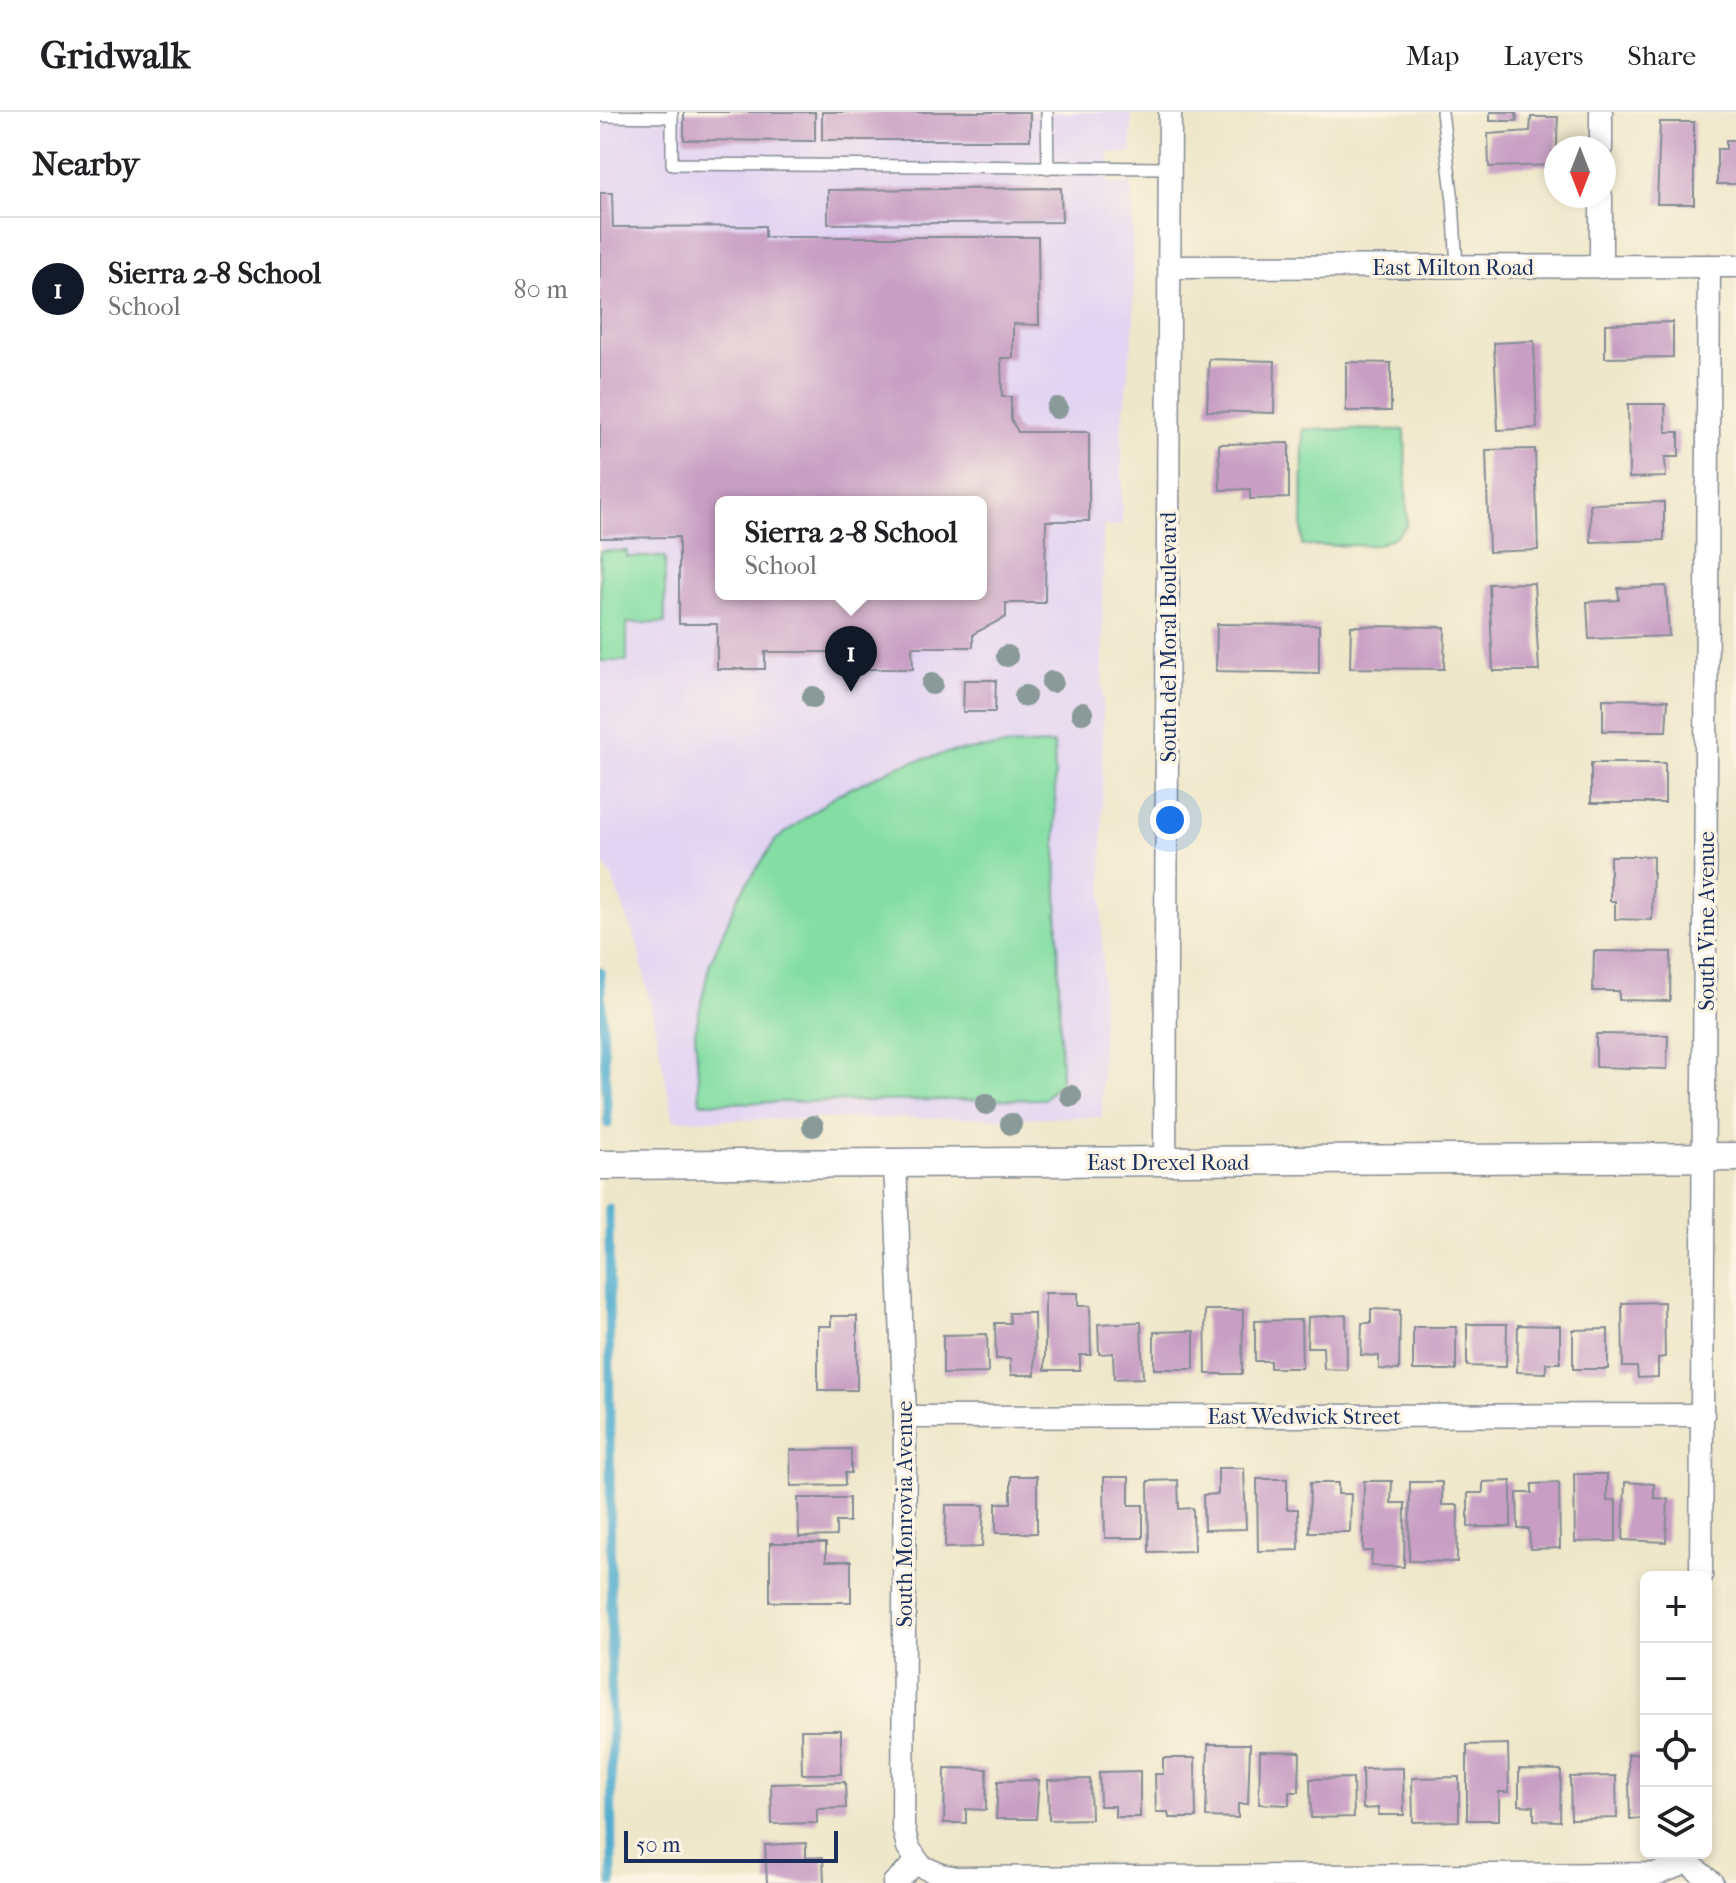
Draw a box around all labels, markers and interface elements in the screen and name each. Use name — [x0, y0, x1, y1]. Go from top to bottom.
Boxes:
text: Gridwalk — [40, 33, 190, 78]
text: Map — [1406, 39, 1459, 72]
text: Layers — [1503, 39, 1583, 72]
text: Share — [1627, 39, 1696, 72]
north arrow — [1544, 136, 1616, 208]
text: Nearby — [32, 144, 139, 184]
street label: East Milton Road — [1372, 255, 1535, 281]
text: Sierra 2-8 School — [108, 256, 321, 291]
text: 1 — [53, 274, 63, 305]
text: 80 m — [513, 274, 568, 305]
text: School — [108, 291, 181, 322]
popup — [715, 496, 987, 600]
street label: South del Moral Boulevard — [1156, 511, 1182, 762]
text: Sierra 2-8 School — [744, 515, 958, 550]
text: School — [744, 550, 817, 581]
pin: 1 — [825, 626, 877, 692]
your location — [1150, 800, 1190, 840]
street label: South Vine Avenue — [1694, 831, 1720, 1011]
street label: East Drexel Road — [1087, 1150, 1250, 1176]
street label: South Monrovia Avenue — [892, 1401, 918, 1627]
street label: East Wedwick Street — [1207, 1404, 1401, 1430]
map controls — [1640, 1571, 1712, 1859]
button: + — [1640, 1571, 1712, 1643]
button: − — [1640, 1643, 1712, 1715]
button: locate — [1640, 1715, 1712, 1787]
button: layers — [1640, 1787, 1712, 1859]
scale bar — [624, 1827, 838, 1863]
text: 50 m — [636, 1832, 681, 1858]

